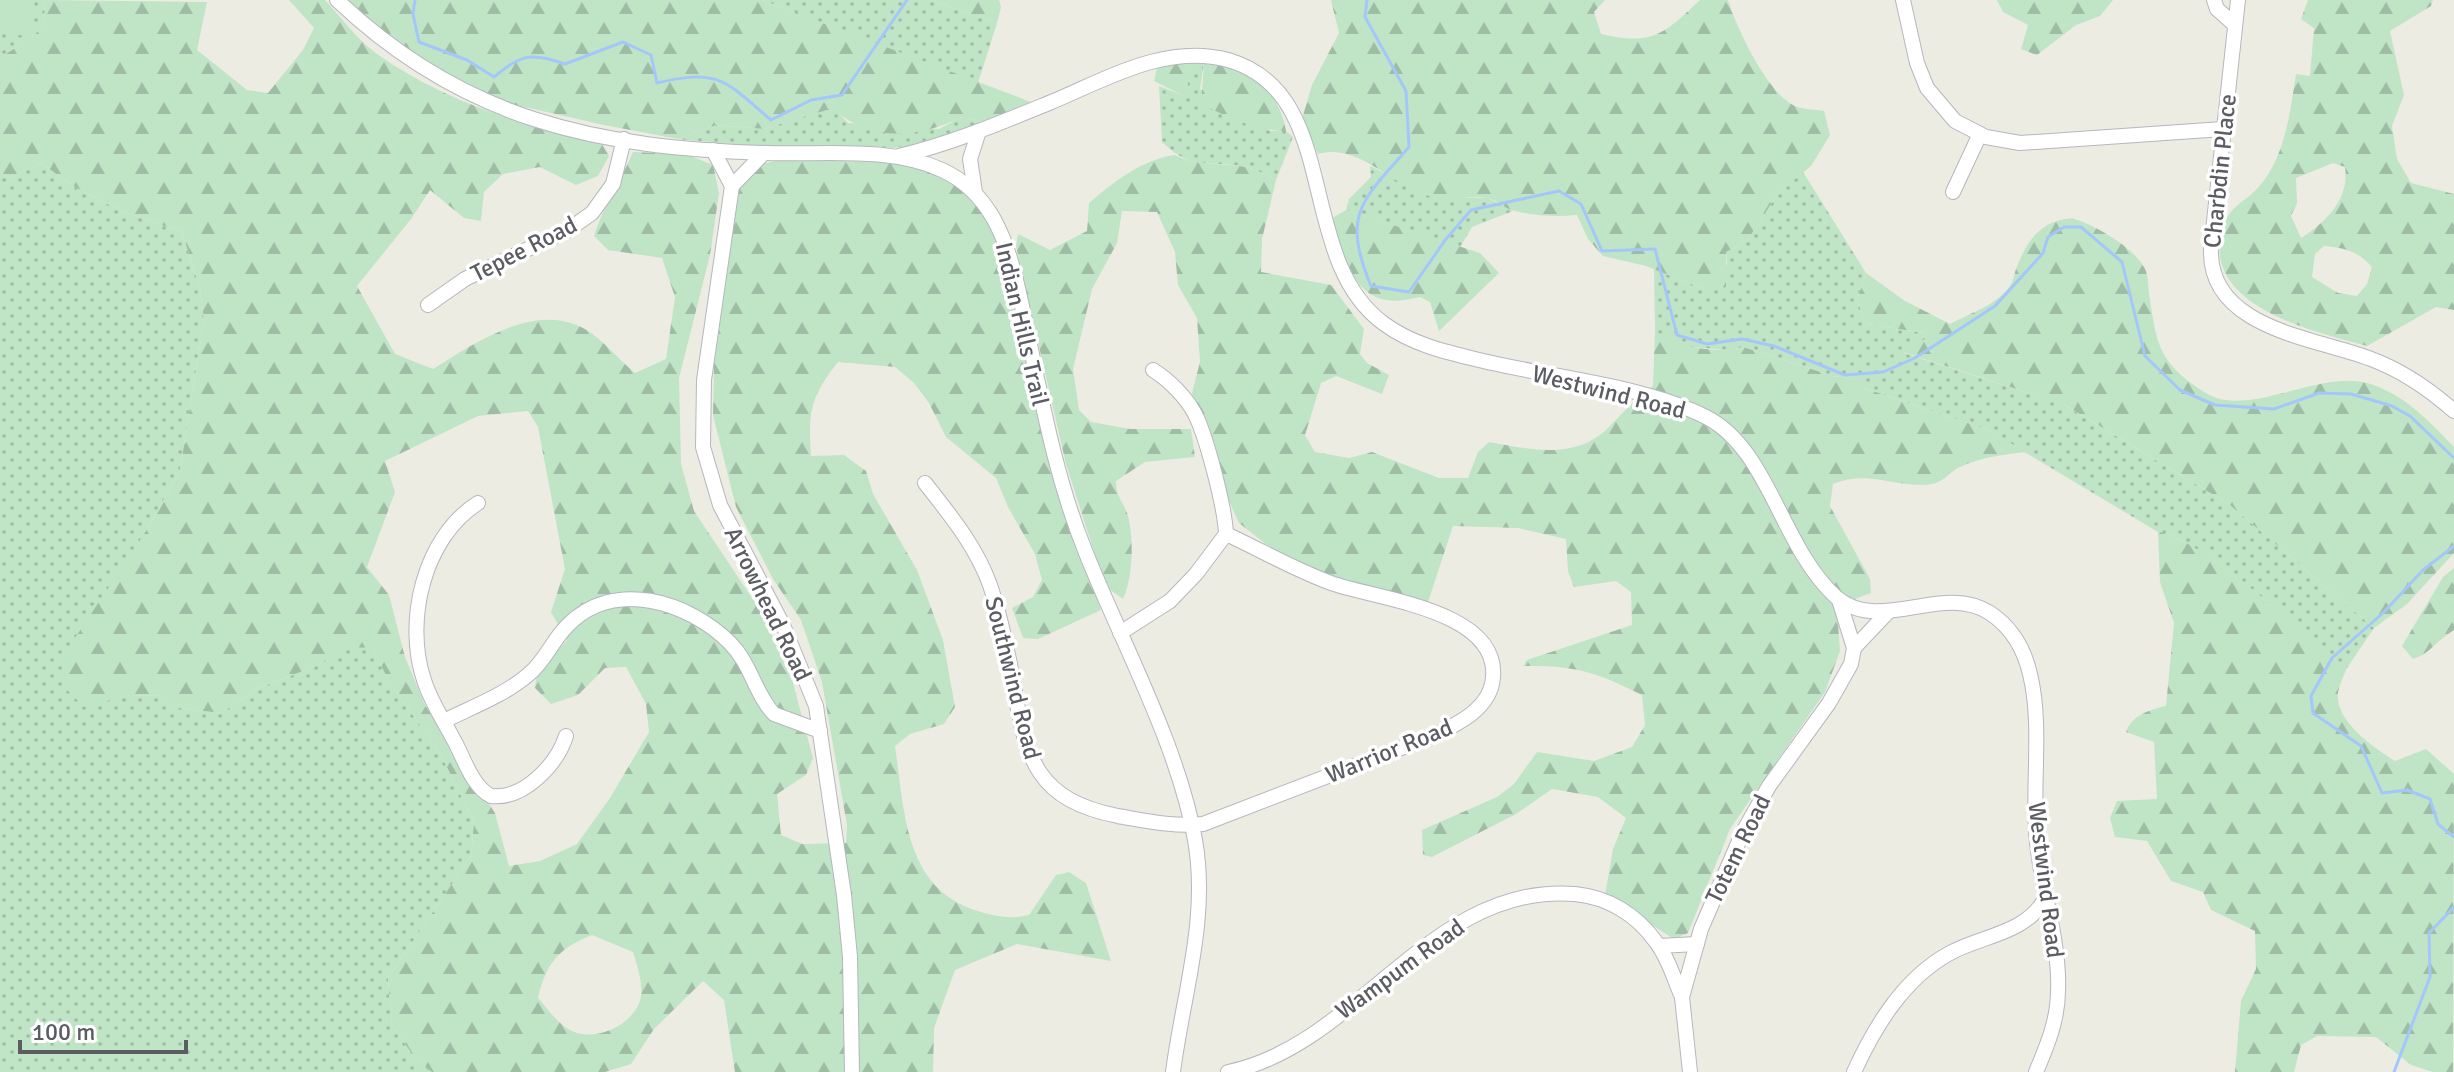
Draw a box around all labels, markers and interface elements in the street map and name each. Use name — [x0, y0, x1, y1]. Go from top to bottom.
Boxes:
street label: Charbdin Place — [2197, 93, 2243, 249]
street label: Tepee Road — [466, 209, 582, 289]
street label: Indian Hills Trail — [989, 239, 1055, 409]
street label: Westwind Road — [1529, 358, 1689, 426]
street label: Arrowhead Road — [718, 522, 818, 686]
street label: Southwind Road — [978, 594, 1048, 762]
street label: Warrior Road — [1321, 712, 1457, 790]
street label: Totem Road — [1699, 789, 1777, 909]
street label: Westwind Road — [2022, 800, 2070, 960]
street label: Wampum Road — [1330, 912, 1470, 1026]
scale bar — [20, 1004, 186, 1054]
text: 100 m — [32, 1017, 95, 1047]

